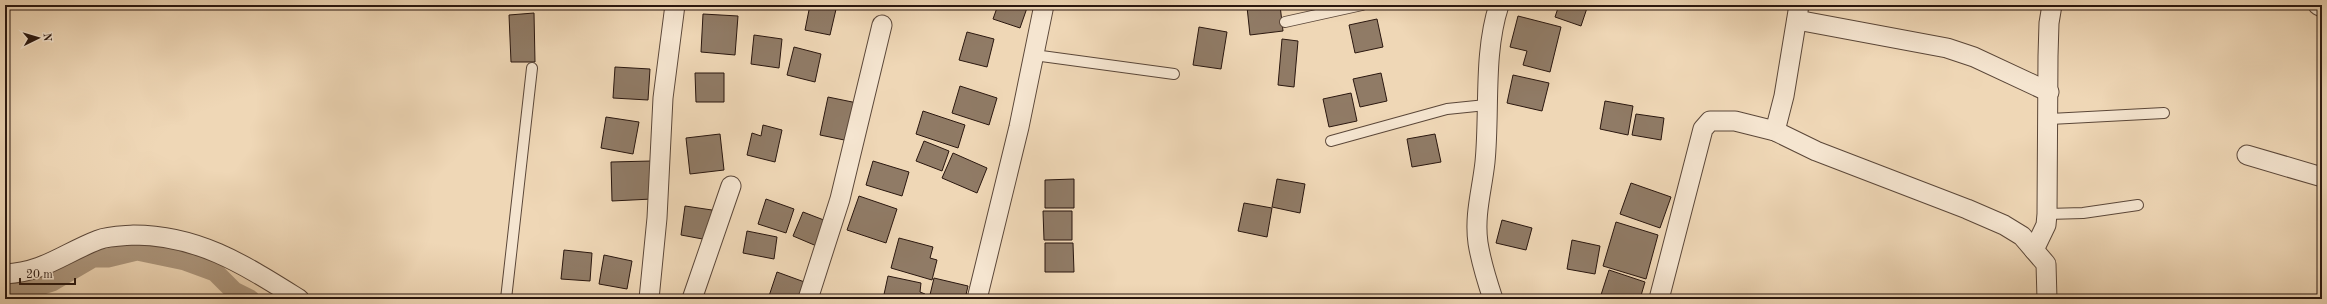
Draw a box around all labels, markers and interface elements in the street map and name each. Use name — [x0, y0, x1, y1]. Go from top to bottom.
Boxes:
north arrow — [18, 18, 58, 58]
text: N — [41, 33, 52, 43]
scale bar — [20, 260, 75, 286]
text: 20 m — [26, 269, 53, 281]

